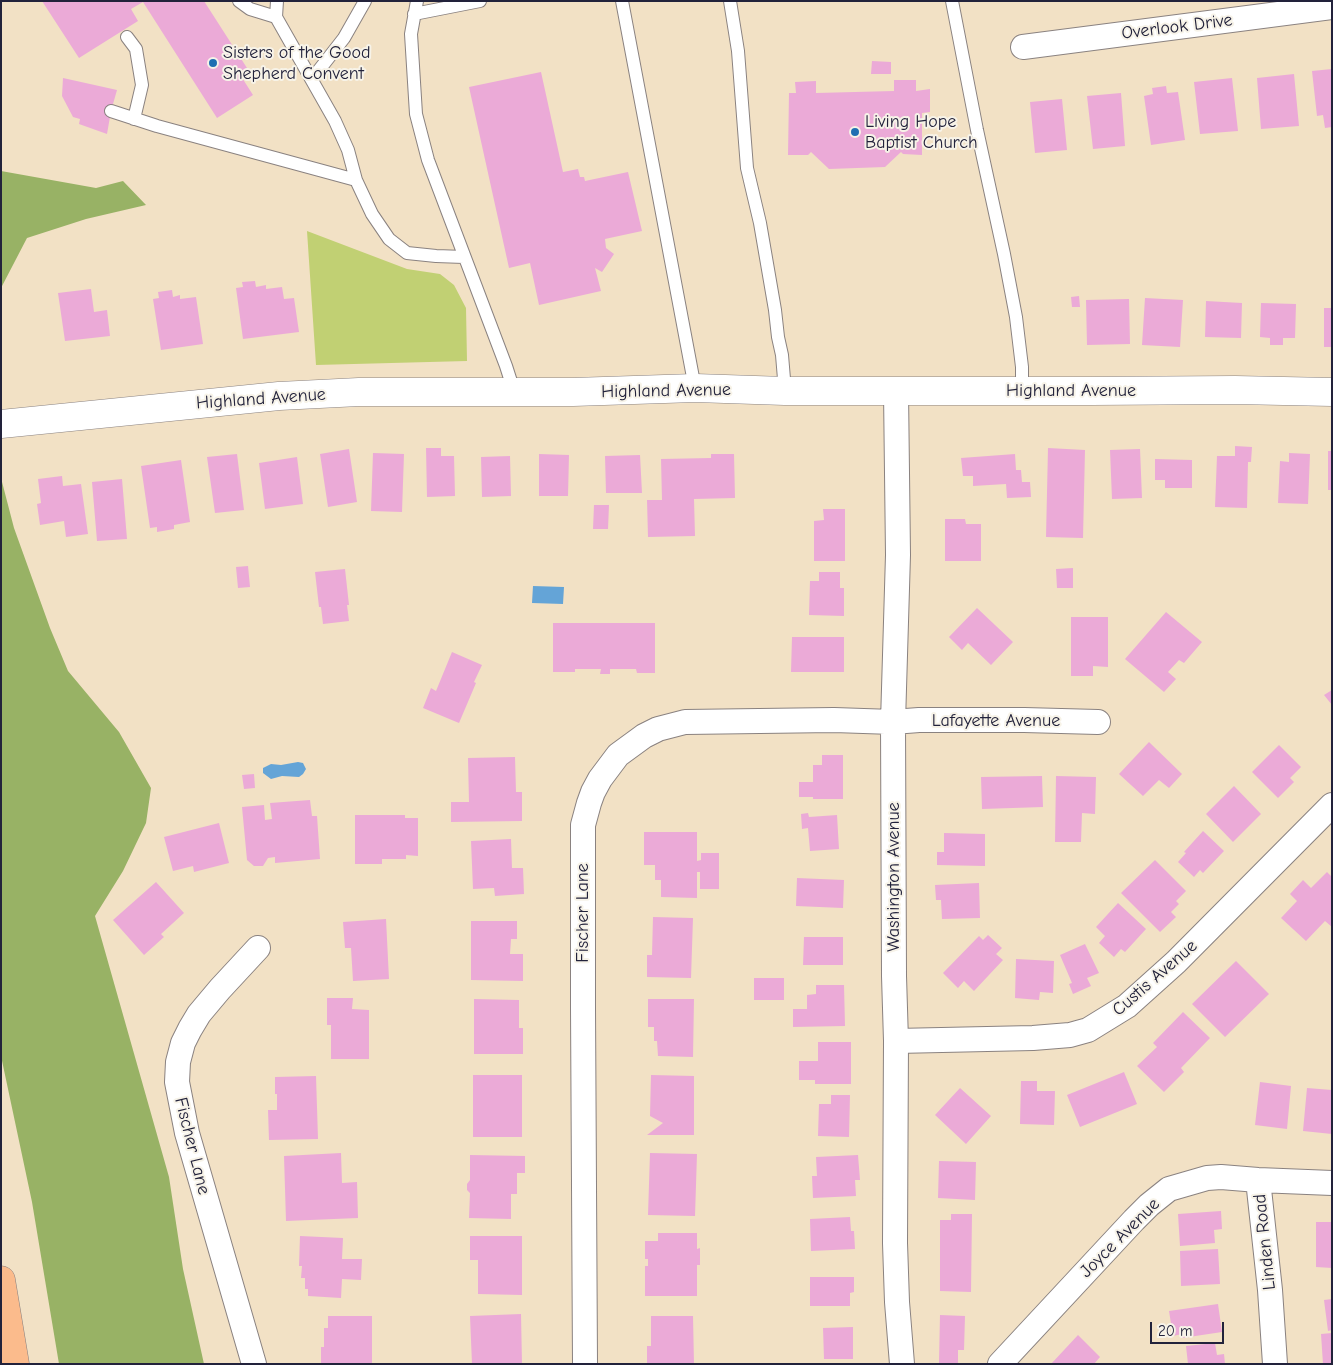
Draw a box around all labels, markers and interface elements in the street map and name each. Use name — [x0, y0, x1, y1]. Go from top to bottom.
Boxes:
street label: Overlook Drive — [1120, 9, 1234, 45]
place label: Sisters of the Good Shepherd Convent — [223, 42, 371, 84]
marker: Sisters of the Good Shepherd Convent — [207, 57, 219, 69]
place label: Living Hope Baptist Church — [865, 111, 978, 154]
marker: Living Hope Baptist Church — [849, 126, 861, 138]
street label: Highland Avenue — [601, 379, 731, 403]
street label: Highland Avenue — [1006, 380, 1136, 402]
street label: Highland Avenue — [195, 384, 327, 414]
street label: Lafayette Avenue — [932, 710, 1060, 732]
street label: Washington Avenue — [883, 802, 905, 952]
street label: Fischer Lane — [572, 863, 594, 963]
street label: Custis Avenue — [1108, 935, 1202, 1021]
street label: Fischer Lane — [170, 1095, 214, 1197]
street label: Linden Road — [1249, 1193, 1281, 1291]
street label: Joyce Avenue — [1076, 1194, 1164, 1282]
scale bar — [1153, 1312, 1227, 1344]
text: 20 m — [1158, 1322, 1192, 1340]

